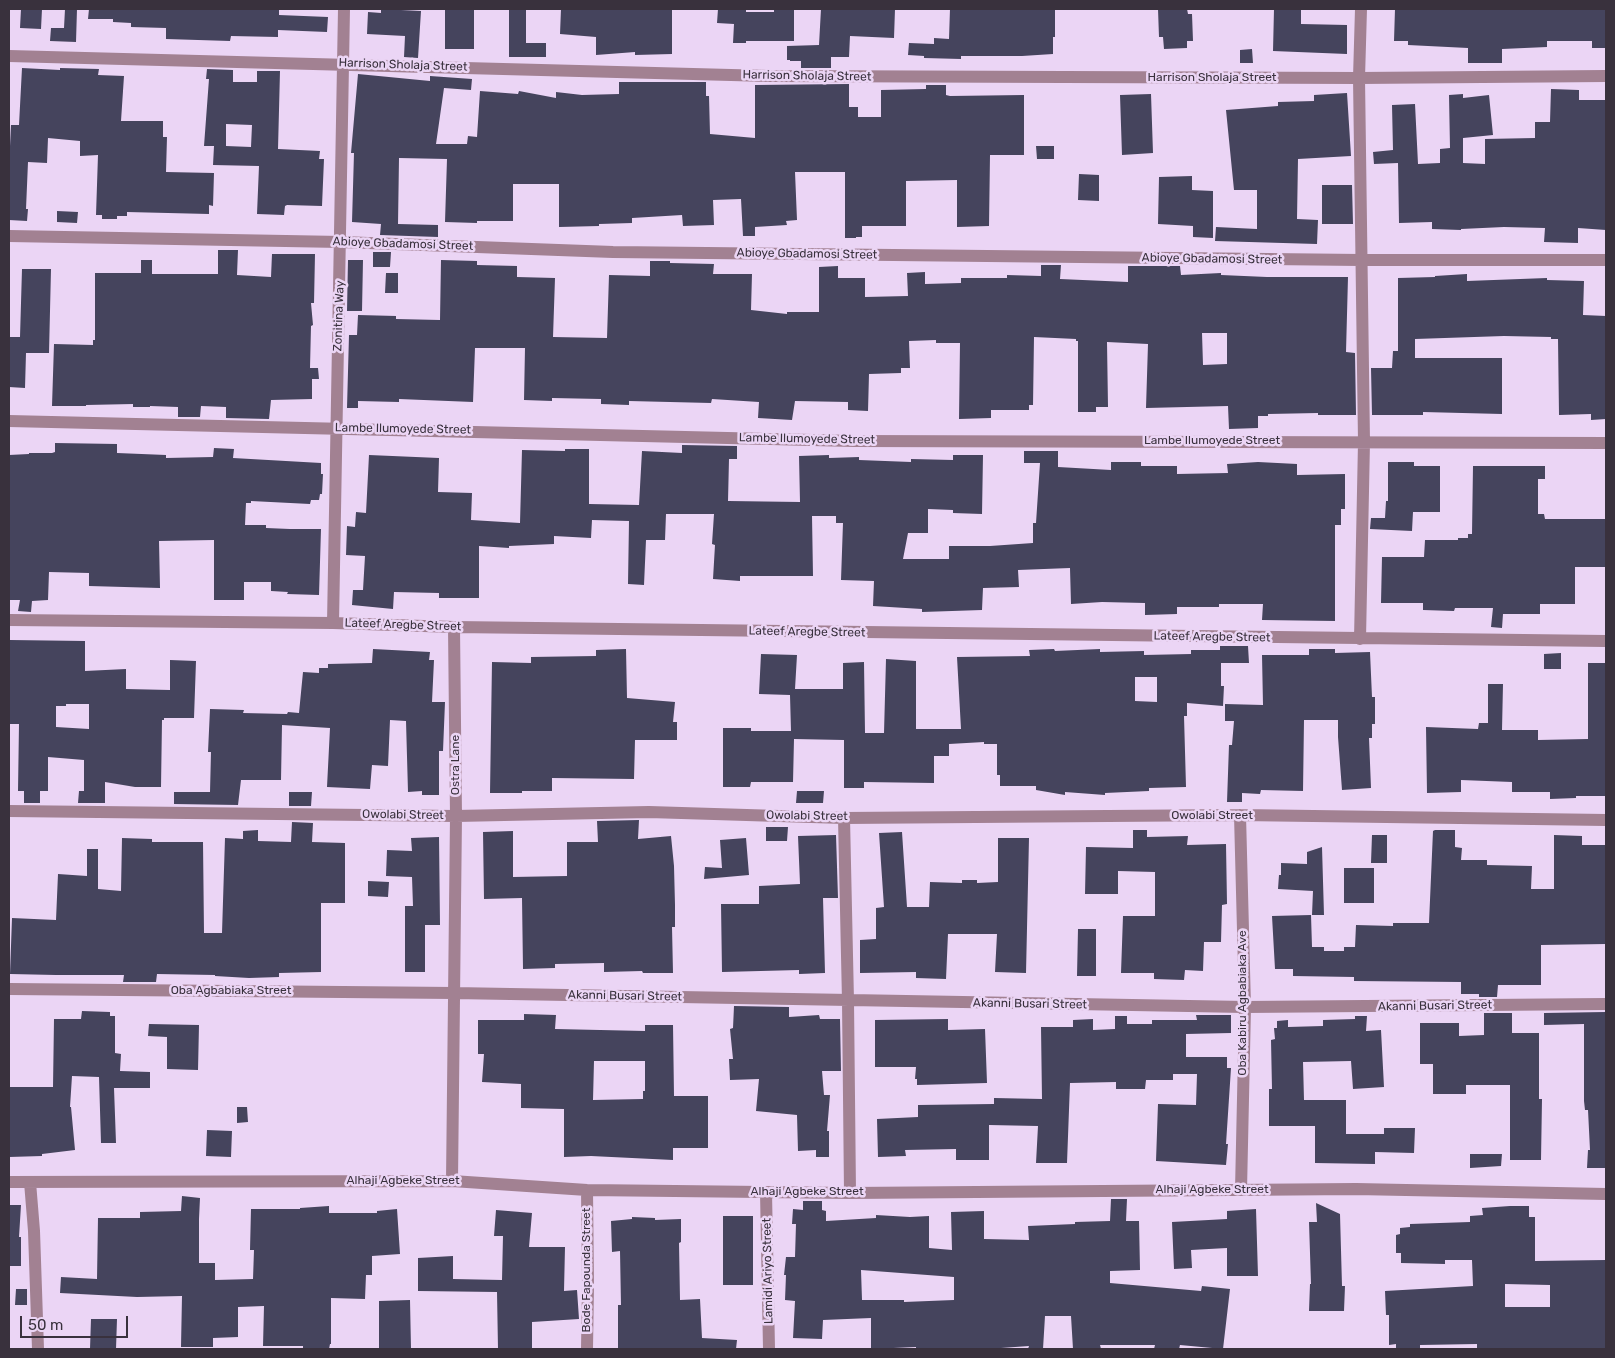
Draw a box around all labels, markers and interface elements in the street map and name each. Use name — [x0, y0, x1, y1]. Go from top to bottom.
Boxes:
street label: Harrison Sholaja Street — [338, 56, 468, 74]
street label: Harrison Sholaja Street — [742, 68, 872, 84]
street label: Harrison Sholaja Street — [1147, 71, 1277, 85]
street label: Abioye Gbadamosi Street — [332, 234, 474, 254]
street label: Abioye Gbadamosi Street — [737, 246, 877, 262]
street label: Abioye Gbadamosi Street — [1142, 251, 1282, 267]
street label: Zonitina Way — [331, 280, 347, 352]
street label: Lambe Ilumoyede Street — [335, 421, 471, 437]
street label: Lambe Ilumoyede Street — [739, 431, 875, 447]
street label: Lambe Ilumoyede Street — [1144, 434, 1280, 448]
street label: Lateef Aregbe Street — [344, 616, 462, 634]
street label: Lateef Aregbe Street — [748, 624, 866, 640]
street label: Lateef Aregbe Street — [1153, 629, 1271, 645]
street label: Ostra Lane — [449, 735, 463, 795]
street label: Owolabi Street — [362, 807, 444, 823]
street label: Owolabi Street — [766, 808, 848, 824]
street label: Owolabi Street — [1171, 809, 1253, 823]
street label: Oba Kabiru Agbabiaka Ave — [1236, 930, 1250, 1076]
street label: Oba Agbabiaka Street — [171, 984, 291, 998]
street label: Akanni Busari Street — [568, 988, 682, 1004]
street label: Akanni Busari Street — [973, 996, 1087, 1012]
street label: Akanni Busari Street — [1378, 998, 1492, 1014]
street label: Alhaji Agbeke Street — [346, 1174, 460, 1188]
street label: Alhaji Agbeke Street — [1155, 1183, 1269, 1197]
street label: Alhaji Agbeke Street — [750, 1185, 864, 1199]
street label: Bode Fapounda Street — [580, 1208, 594, 1332]
street label: Lamidi Ariyo Street — [760, 1218, 776, 1324]
scale bar — [22, 1306, 130, 1338]
text: 50 m — [28, 1316, 63, 1334]

